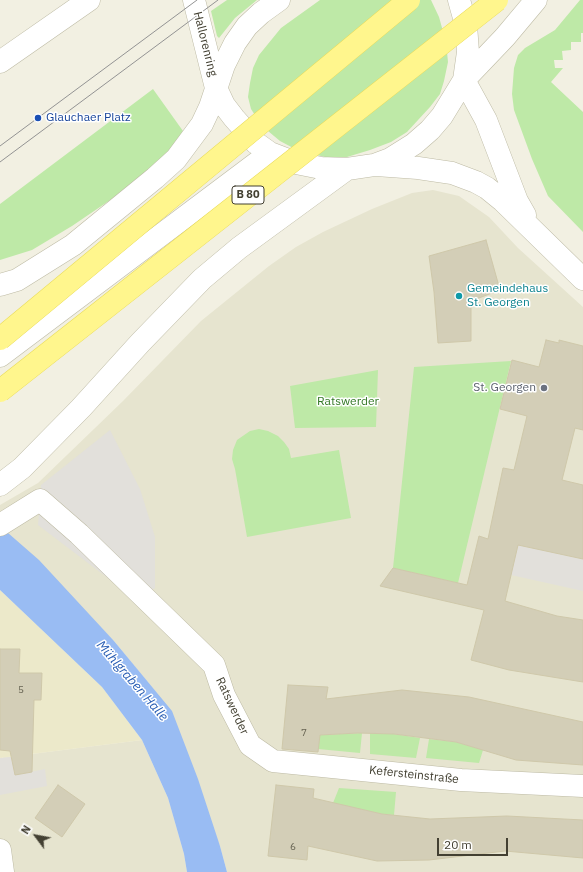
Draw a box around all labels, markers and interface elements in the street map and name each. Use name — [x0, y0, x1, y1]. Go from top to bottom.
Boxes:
street label: Hallorenring — [190, 10, 220, 78]
place label: Glauchaer Platz — [46, 111, 131, 125]
marker: Glauchaer Platz — [33, 113, 43, 123]
road number: B 80 — [232, 186, 264, 204]
place label: Gemeindehaus St. Georgen — [467, 282, 548, 310]
marker: Gemeindehaus St. Georgen — [454, 291, 464, 301]
place label: St. Georgen — [473, 381, 536, 395]
marker: St. Georgen — [539, 383, 549, 393]
park label: Ratswerder — [317, 395, 379, 409]
water label: Mühlgraben Halle — [93, 638, 171, 724]
street label: Ratswerder — [212, 675, 252, 737]
house number: 5 — [18, 684, 24, 696]
house number: 7 — [301, 727, 307, 739]
street label: Kefersteinstraße — [368, 763, 460, 787]
north arrow — [16, 816, 56, 856]
text: N — [18, 823, 34, 837]
scale bar — [439, 830, 510, 856]
text: 20 m — [444, 837, 472, 852]
house number: 6 — [290, 841, 296, 853]

